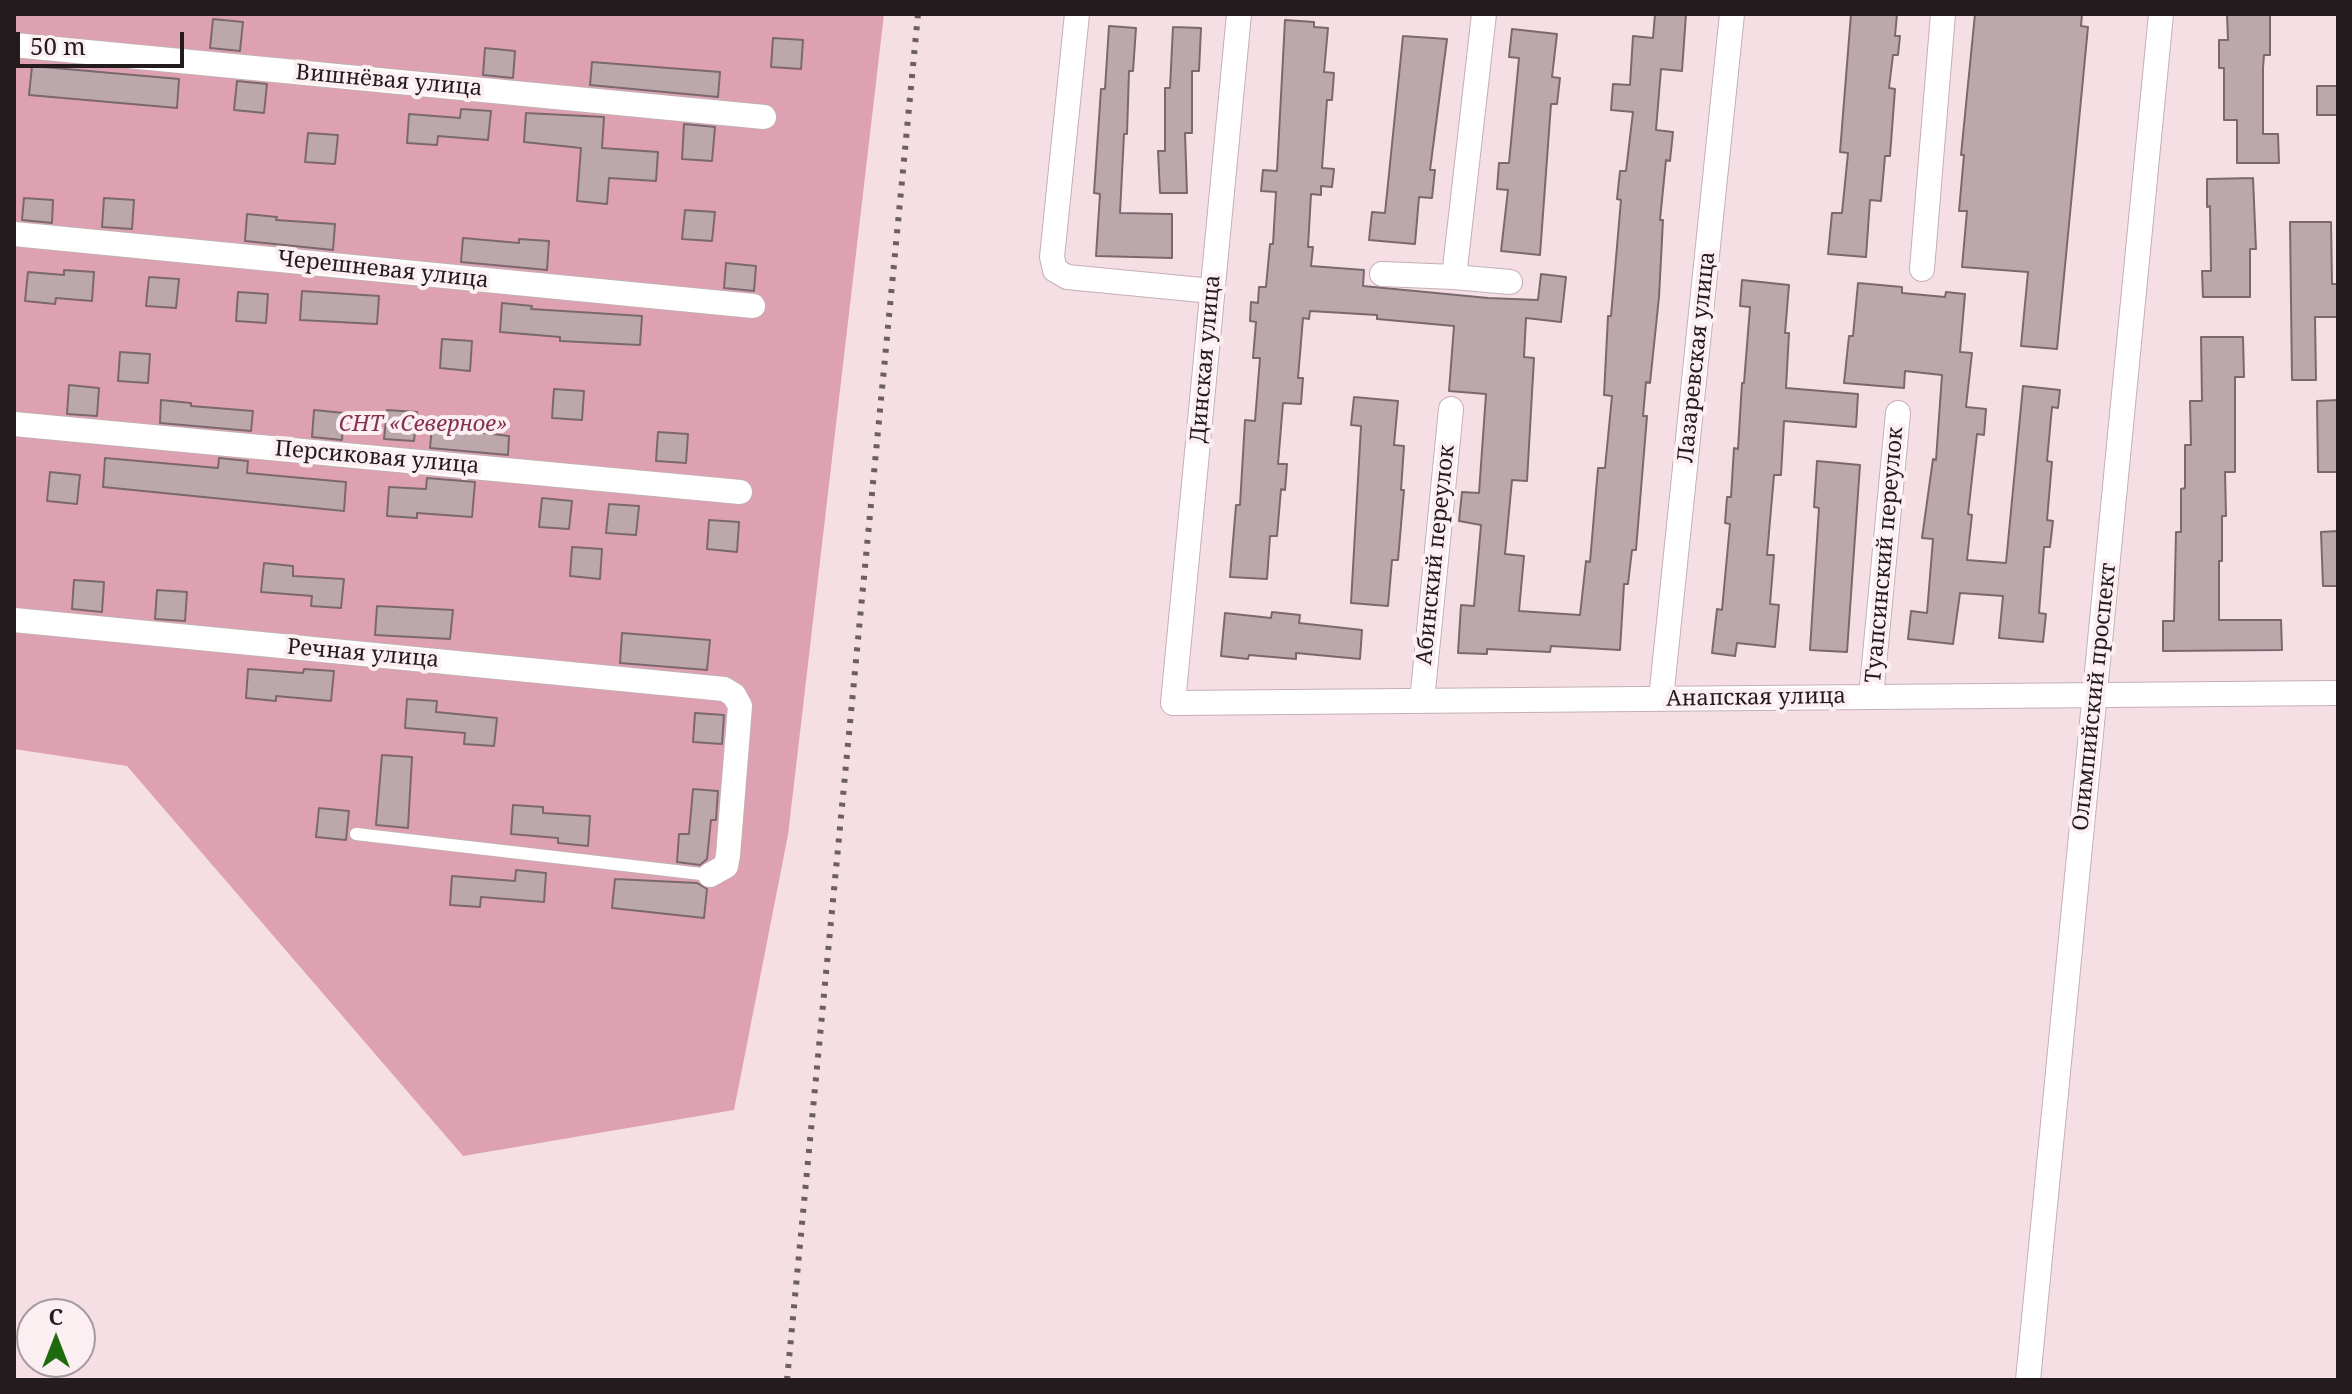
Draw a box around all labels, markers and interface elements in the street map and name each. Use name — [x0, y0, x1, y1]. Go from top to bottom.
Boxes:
scale bar — [20, 16, 188, 66]
text: 50 m — [30, 29, 86, 62]
street label: Вишнёвая улица — [295, 60, 483, 102]
street label: Черешневая улица — [276, 246, 490, 294]
street label: Лазаревская улица — [1673, 250, 1721, 464]
street label: Динская улица — [1186, 274, 1226, 444]
park label: СНТ «Северное» — [338, 412, 508, 438]
street label: Туапсинский переулок — [1861, 426, 1909, 684]
street label: Персиковая улица — [274, 436, 480, 480]
street label: Абинский переулок — [1411, 444, 1461, 666]
street label: Олимпийский проспект — [2068, 562, 2122, 832]
street label: Речная улица — [286, 634, 440, 674]
street label: Анапская улица — [1666, 683, 1846, 713]
north arrow — [16, 1298, 96, 1378]
text: С — [49, 1301, 63, 1331]

